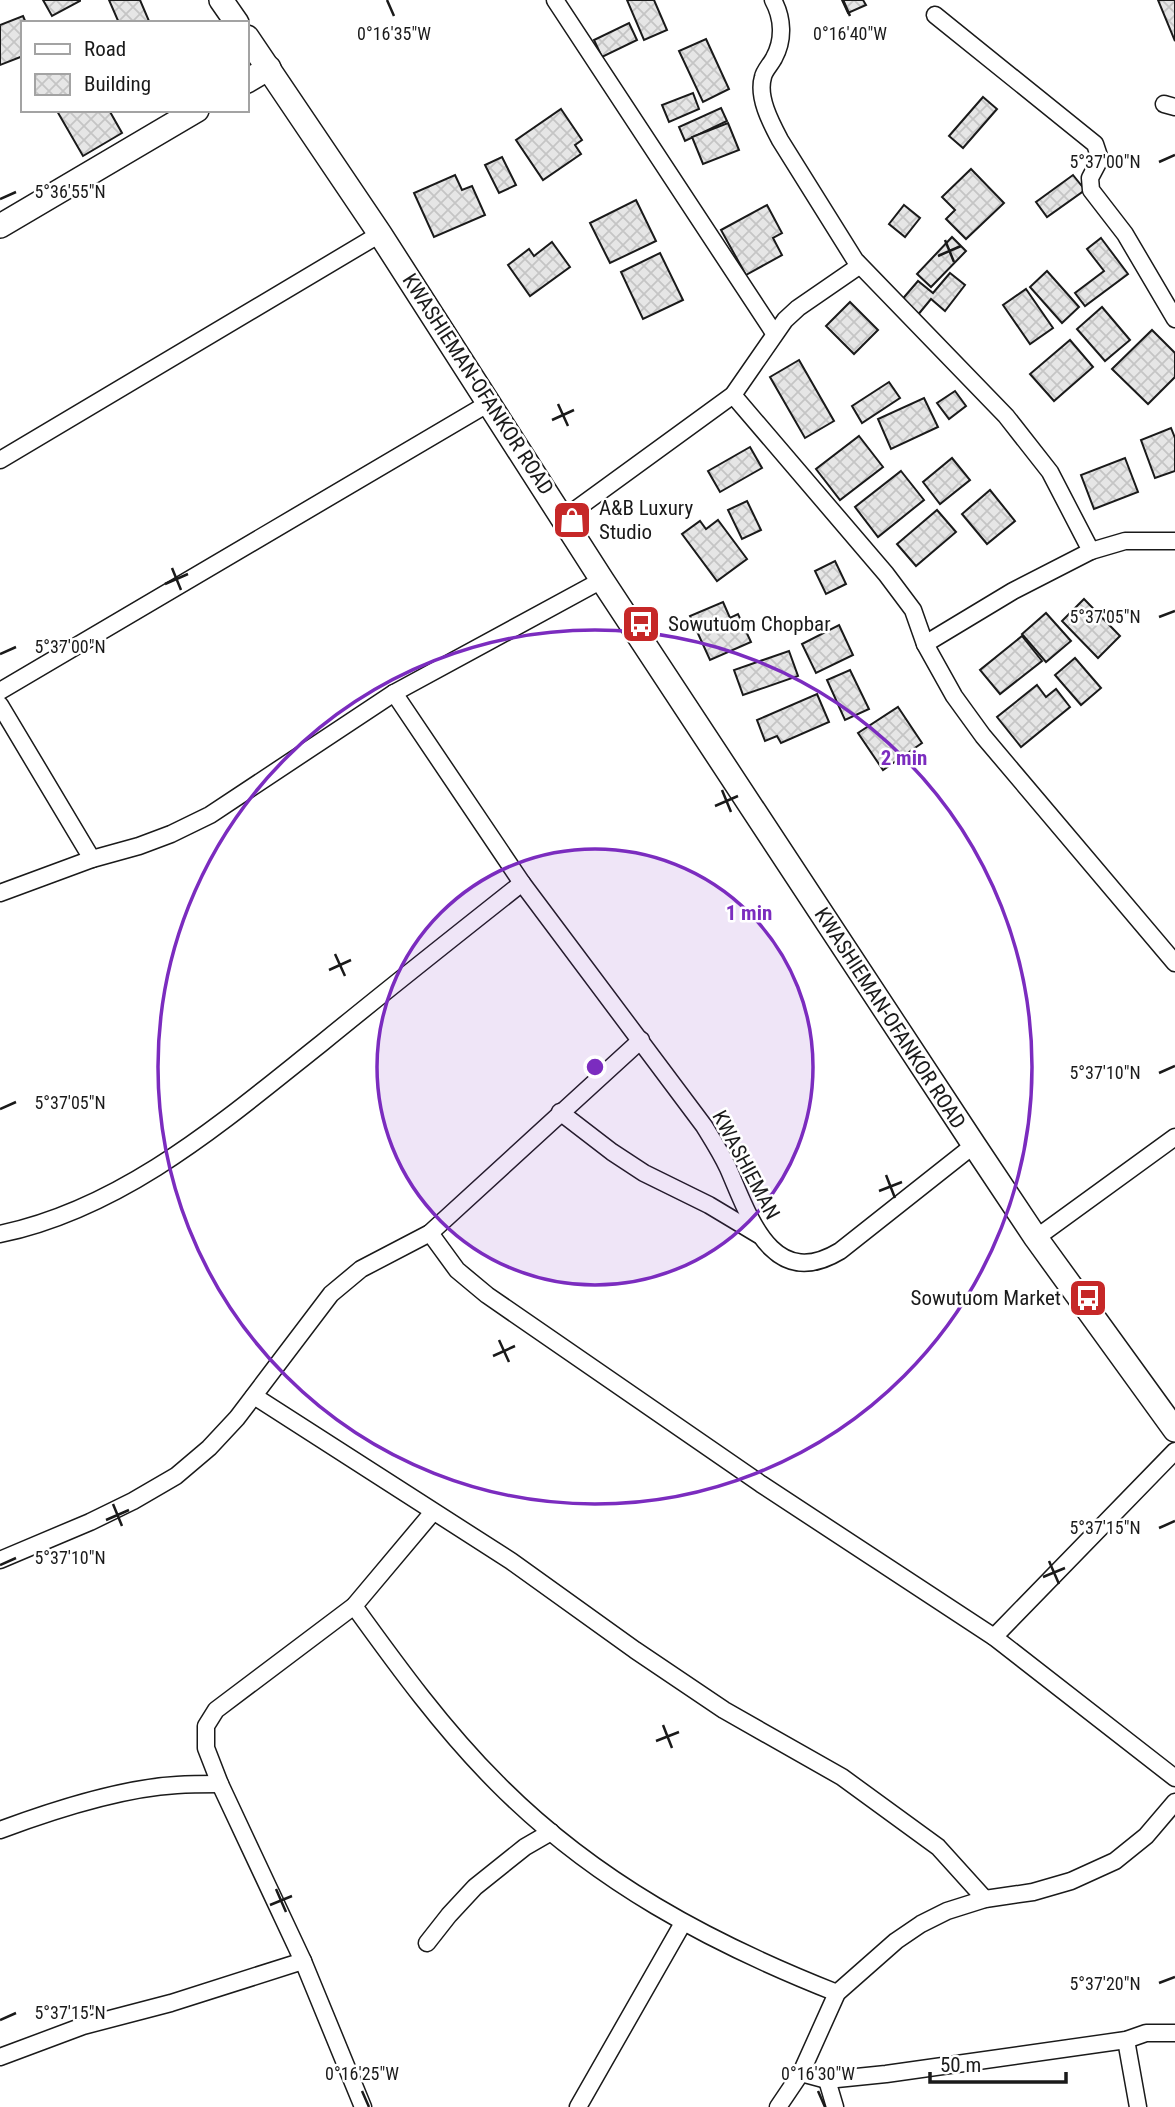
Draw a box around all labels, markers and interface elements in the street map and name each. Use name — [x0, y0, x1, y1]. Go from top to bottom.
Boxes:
legend — [21, 21, 248, 112]
text: 0°16'35"W — [357, 23, 431, 44]
text: 0°16'40"W — [813, 23, 887, 44]
text: Road — [84, 37, 126, 61]
text: Building — [84, 72, 151, 96]
text: 5°37'00"N — [1069, 151, 1141, 172]
text: 5°36'55"N — [34, 181, 106, 202]
street label: KWASHIEMAN-OFANKOR ROAD — [398, 269, 558, 499]
place label: A&B Luxury Studio — [599, 496, 693, 544]
shop icon: A&B Luxury Studio — [551, 499, 593, 541]
bus stop icon: Sowutuom Chopbar — [620, 603, 662, 645]
text: 5°37'05"N — [1069, 606, 1141, 627]
place label: Sowutuom Chopbar — [668, 612, 831, 636]
text: 5°37'00"N — [34, 636, 106, 657]
text: 2 min — [881, 746, 927, 770]
text: 1 min — [726, 901, 772, 925]
street label: KWASHIEMAN-OFANKOR ROAD — [810, 903, 970, 1133]
centre of rings — [583, 1055, 607, 1079]
text: 5°37'10"N — [1069, 1062, 1141, 1083]
text: 5°37'05"N — [34, 1092, 106, 1113]
street label: KWASHIEMAN — [707, 1106, 785, 1224]
bus stop icon: Sowutuom Market — [1067, 1277, 1109, 1319]
place label: Sowutuom Market — [911, 1286, 1061, 1310]
text: 5°37'15"N — [1069, 1517, 1141, 1538]
text: 5°37'10"N — [34, 1547, 106, 1568]
text: 5°37'20"N — [1069, 1973, 1141, 1994]
text: 5°37'15"N — [34, 2002, 106, 2023]
scale bar — [930, 2040, 1066, 2084]
text: 50 m — [940, 2053, 981, 2077]
text: 0°16'25"W — [325, 2063, 399, 2084]
text: 0°16'30"W — [781, 2063, 855, 2084]

